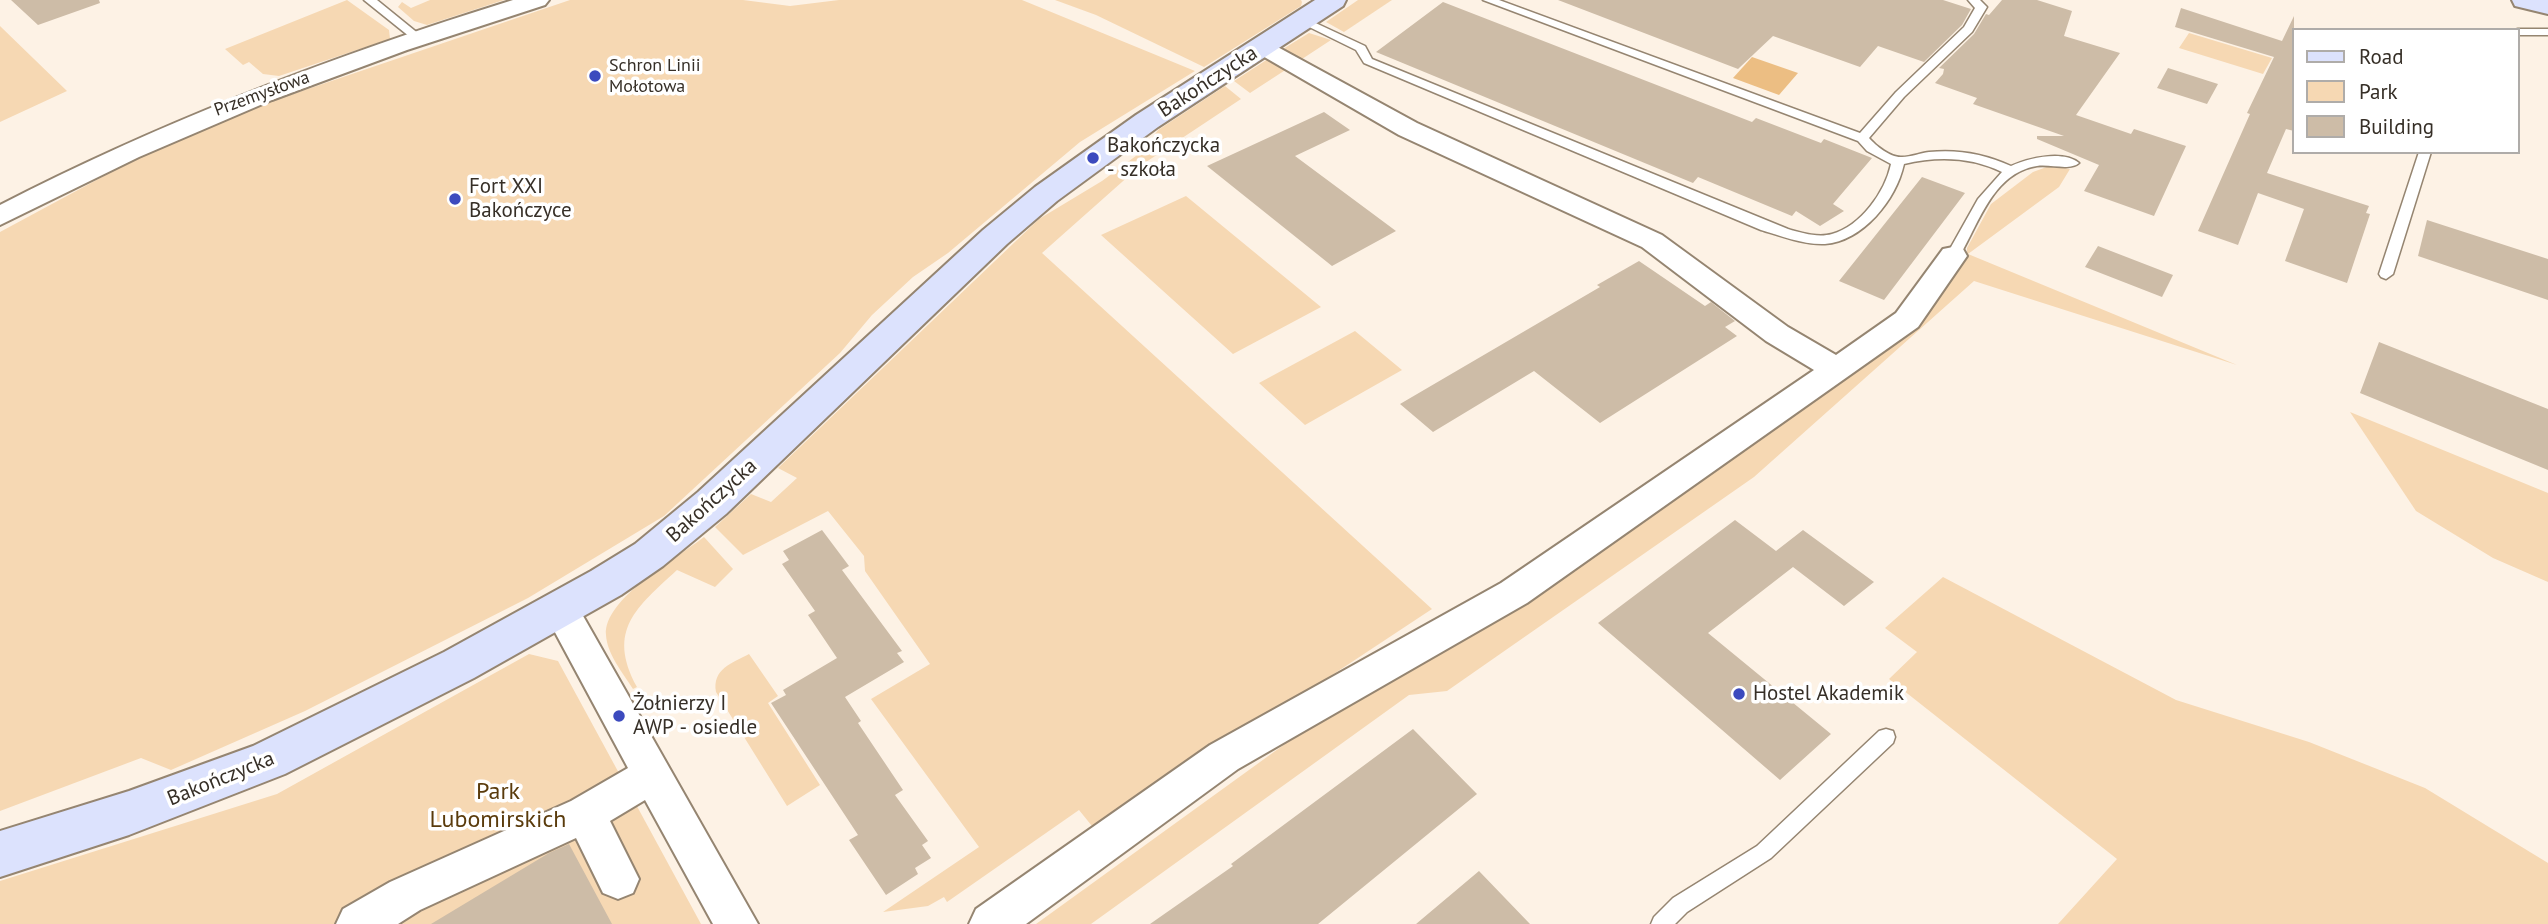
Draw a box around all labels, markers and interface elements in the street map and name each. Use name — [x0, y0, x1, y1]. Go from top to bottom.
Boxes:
legend — [2292, 28, 2520, 154]
street label: Bakończycka — [1154, 41, 1262, 123]
text: Road — [2359, 43, 2403, 70]
place label: Schron Linii Mołotowa — [609, 55, 701, 98]
street label: Przemysłowa — [211, 67, 313, 121]
marker: Schron Linii Mołotowa — [587, 68, 603, 84]
text: Park — [2359, 78, 2398, 105]
text: Building — [2359, 113, 2434, 140]
place label: Bakończycka - szkoła — [1107, 133, 1220, 183]
marker: Bakończycka - szkoła — [1085, 150, 1101, 166]
place label: Fort XXI Bakończyce — [469, 174, 572, 224]
marker: Fort XXI Bakończyce — [447, 191, 463, 207]
street label: Bakończycka — [662, 454, 762, 548]
place label: Hostel Akademik — [1753, 681, 1904, 707]
marker: Hostel Akademik — [1731, 686, 1747, 702]
place label: Żołnierzy I AWP - osiedle — [633, 691, 757, 741]
marker: Żołnierzy I AWP - osiedle — [611, 708, 627, 724]
street label: Bakończycka — [164, 746, 278, 812]
park label: Park Lubomirskich — [430, 778, 566, 834]

